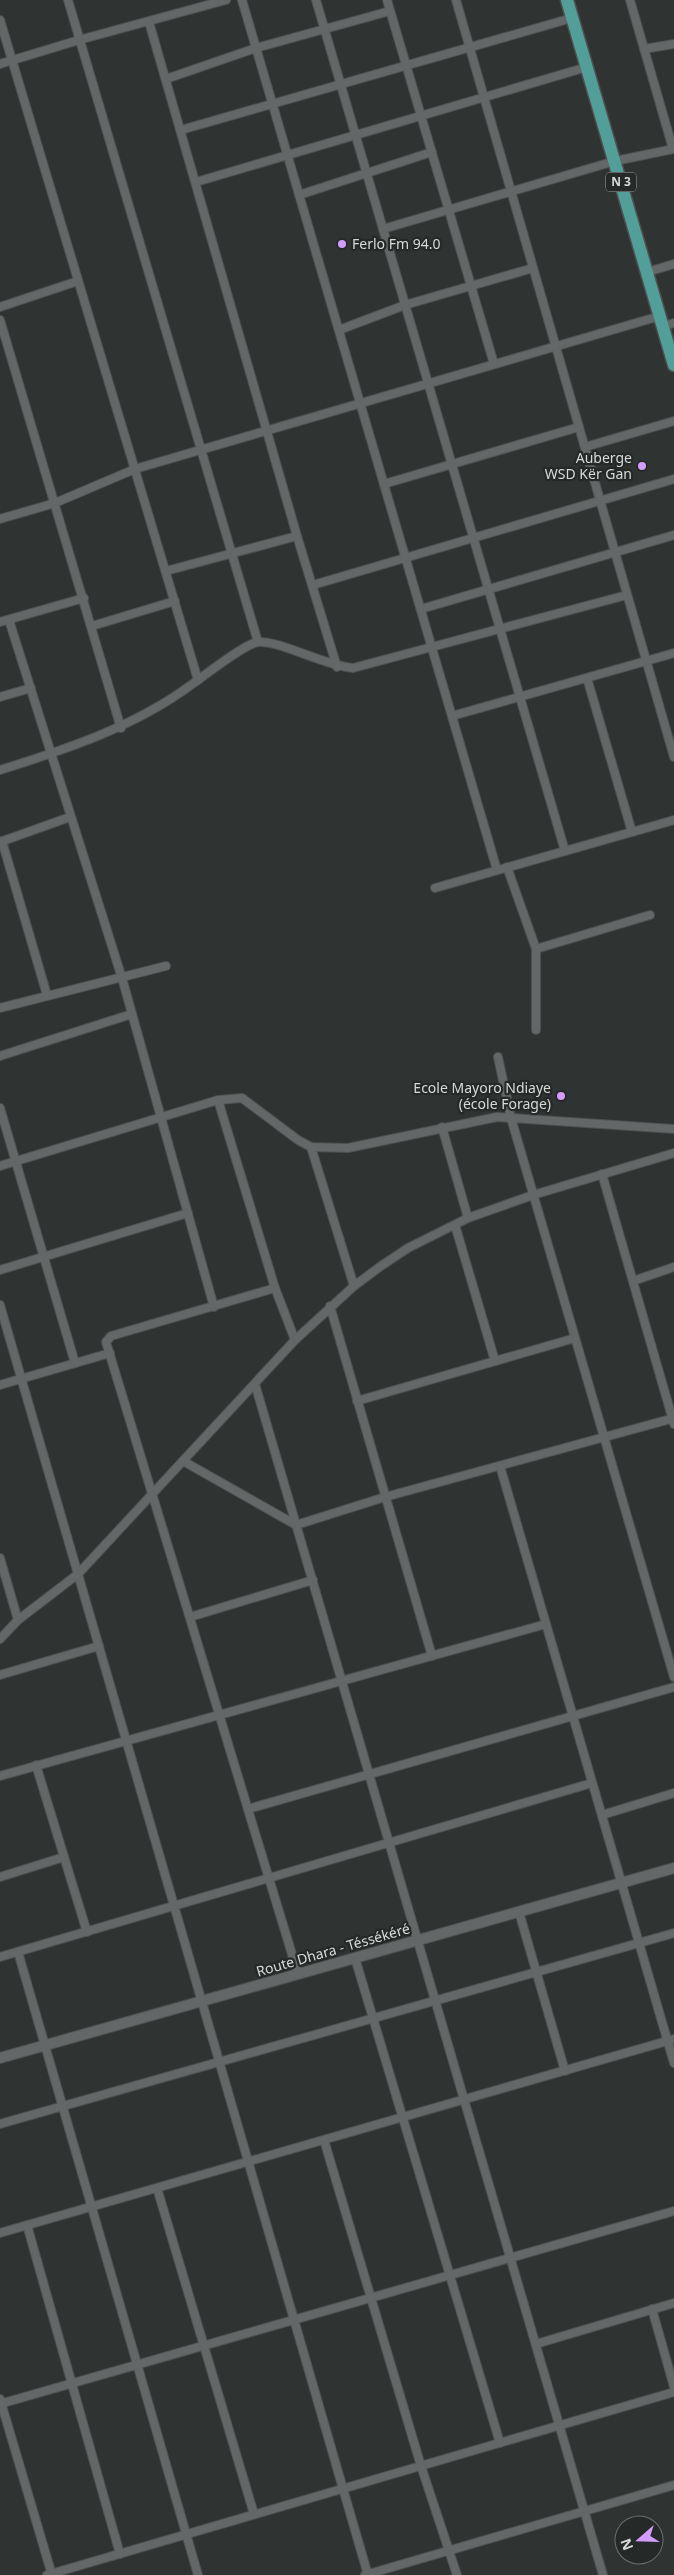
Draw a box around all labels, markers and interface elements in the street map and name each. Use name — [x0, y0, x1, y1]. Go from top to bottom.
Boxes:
road number: N 3 — [606, 172, 636, 192]
place label: Ferlo Fm 94.0 — [352, 234, 440, 253]
marker: Ferlo Fm 94.0 — [336, 238, 348, 250]
place label: Auberge WSD Kër Gan — [545, 448, 632, 483]
marker: Auberge WSD Kër Gan — [636, 460, 648, 472]
place label: Ecole Mayoro Ndiaye (école Forage) — [413, 1078, 551, 1113]
marker: Ecole Mayoro Ndiaye (école Forage) — [555, 1090, 567, 1102]
street label: Route Dhara - Téssékéré — [254, 1918, 412, 1981]
north arrow — [614, 2515, 664, 2565]
text: N — [615, 2536, 637, 2553]

